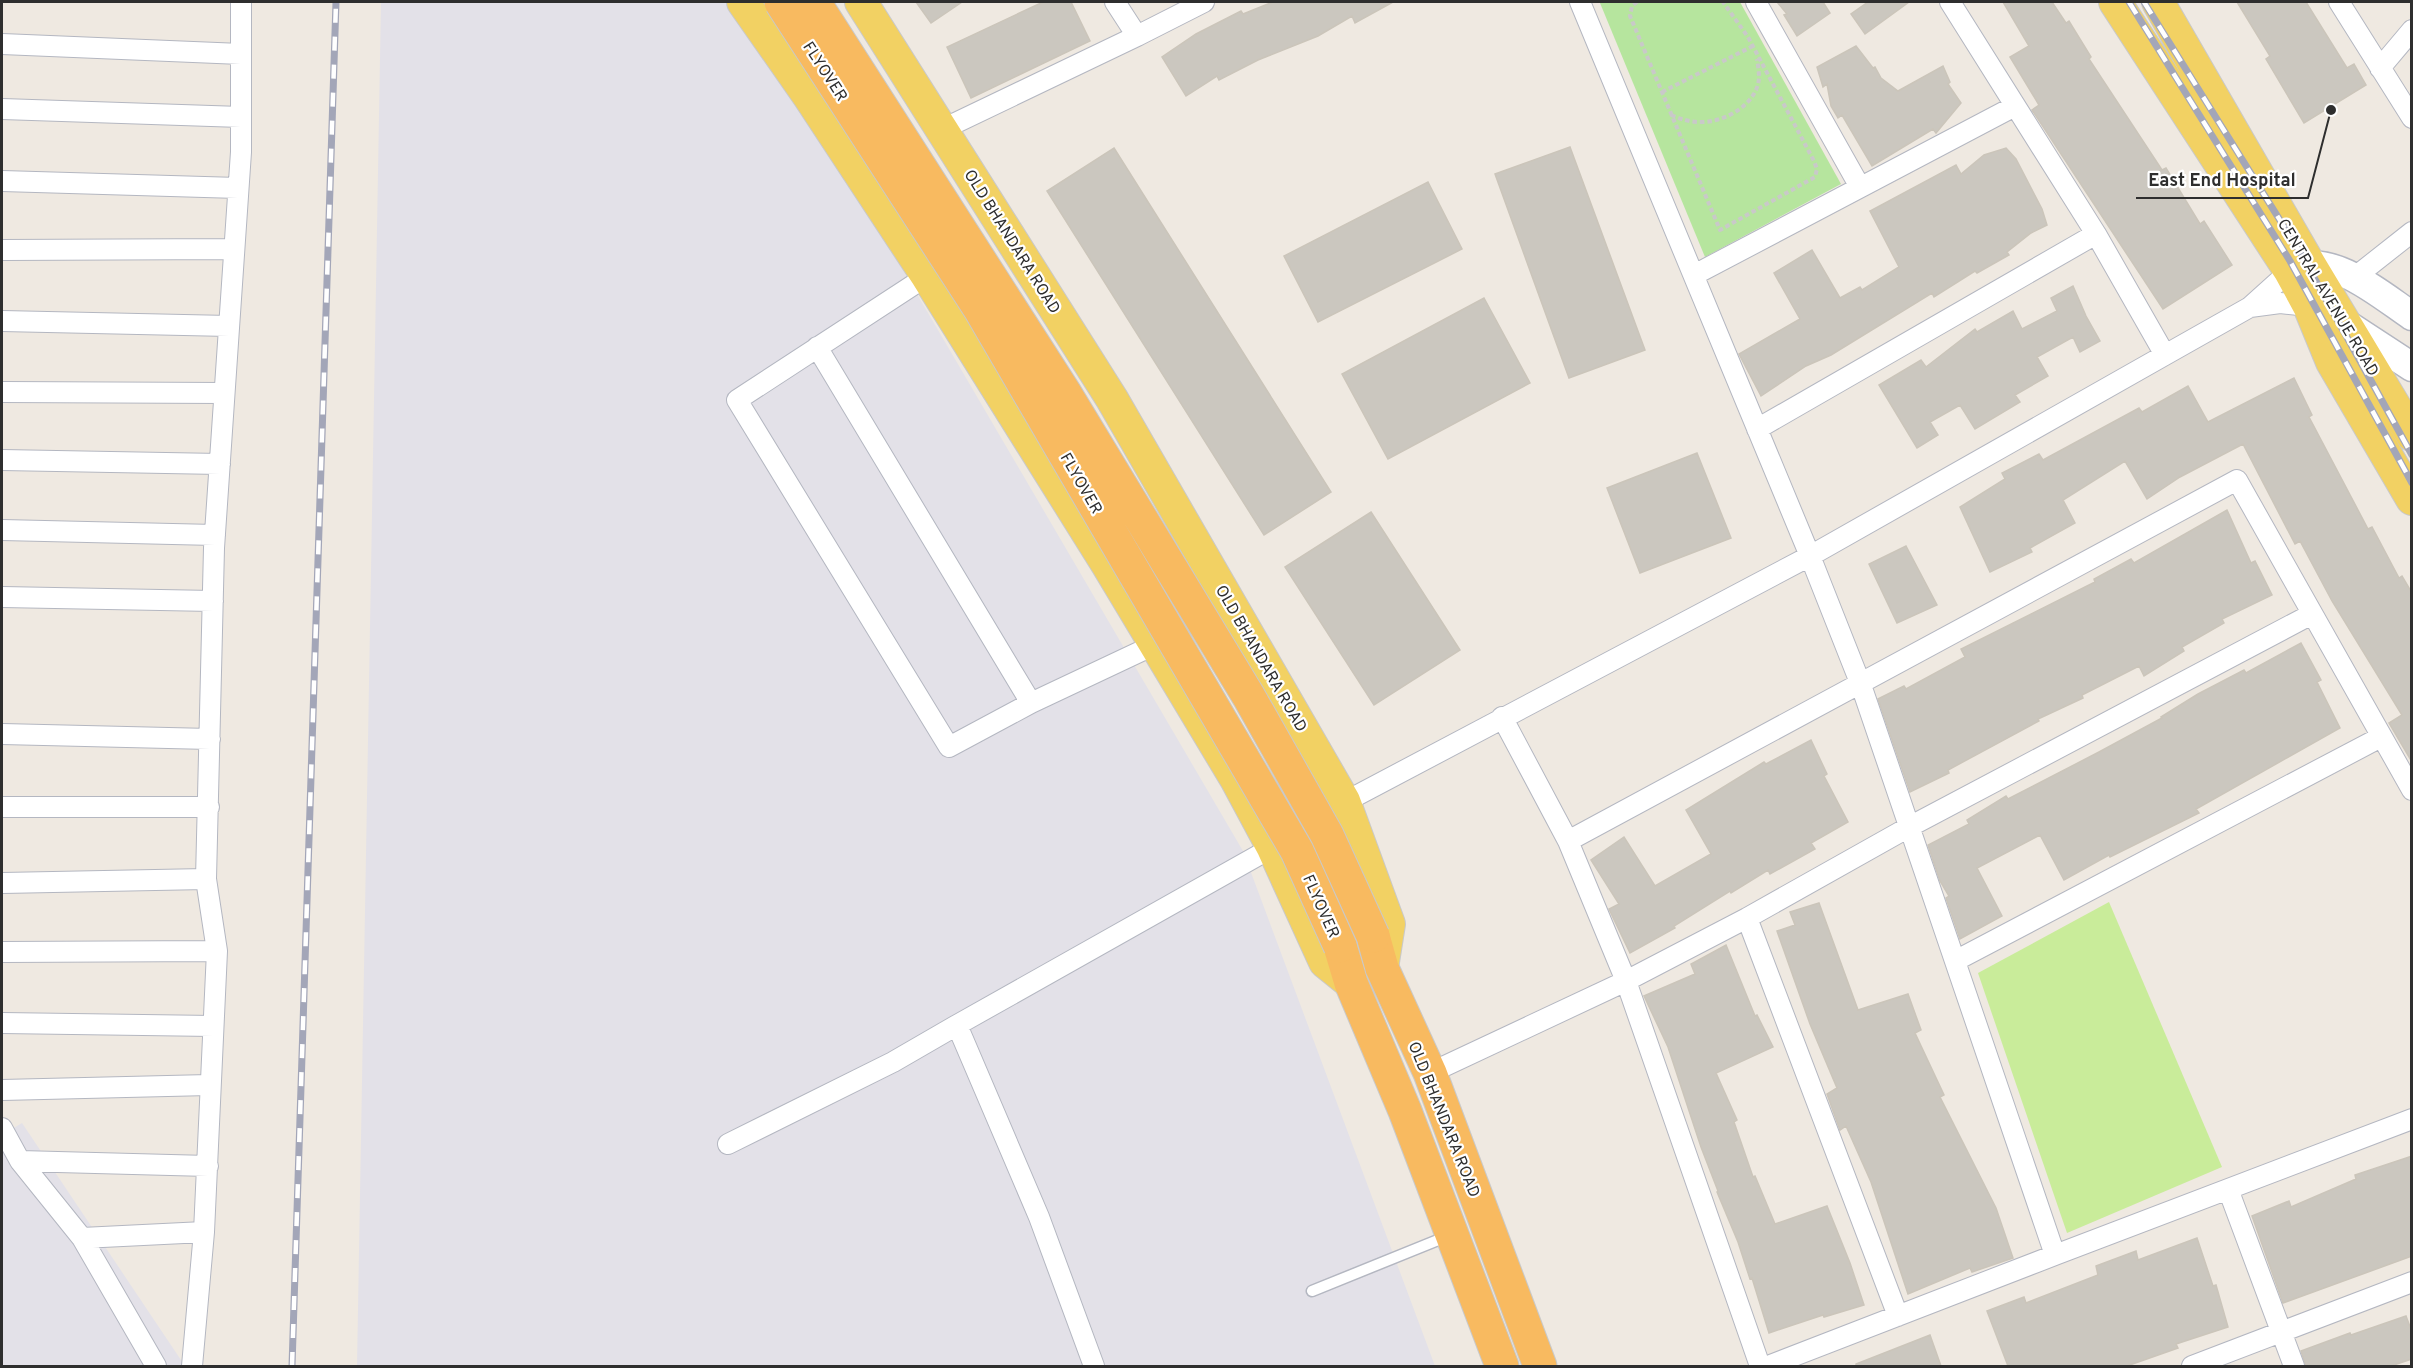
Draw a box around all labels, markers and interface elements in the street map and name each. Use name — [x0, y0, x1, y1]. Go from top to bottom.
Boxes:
street label: FLYOVER — [798, 38, 851, 106]
callout: East End Hospital — [2136, 162, 2308, 198]
street label: OLD BHANDARA ROAD — [959, 166, 1064, 318]
text: East End Hospital — [2148, 170, 2296, 193]
street label: CENTRAL AVENUE ROAD — [2272, 216, 2382, 381]
street label: FLYOVER — [1055, 450, 1106, 518]
street label: OLD BHANDARA ROAD — [1210, 582, 1311, 736]
street label: FLYOVER — [1297, 872, 1343, 942]
street label: OLD BHANDARA ROAD — [1403, 1039, 1484, 1201]

